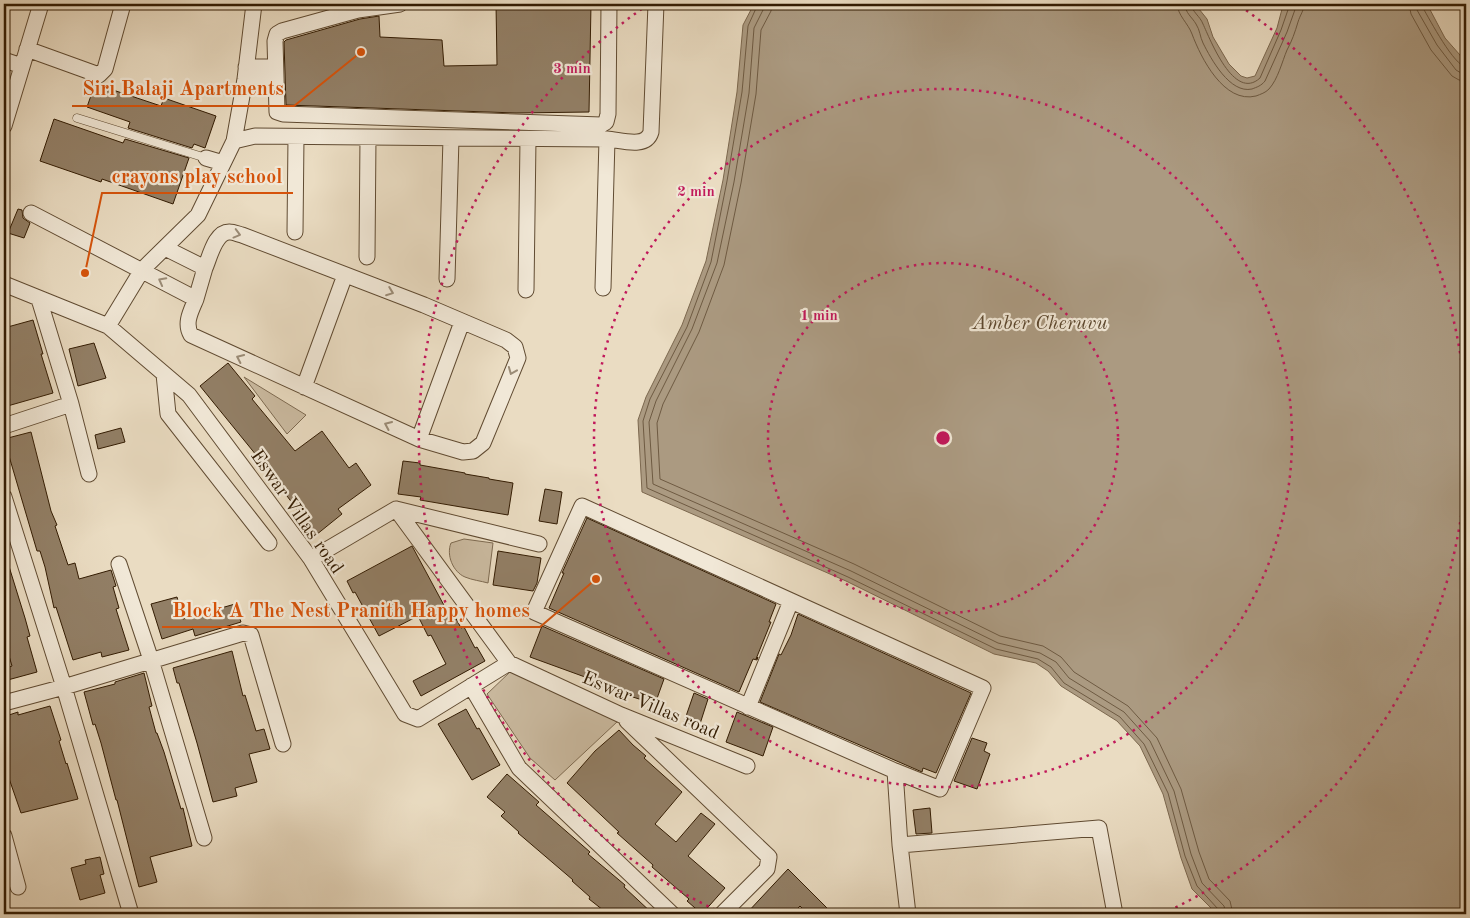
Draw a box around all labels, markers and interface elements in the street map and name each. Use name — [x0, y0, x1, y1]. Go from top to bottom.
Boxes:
text: 3 min — [553, 62, 591, 77]
callout: Siri Balaji Apartments — [72, 71, 294, 106]
text: Siri Balaji Apartments — [82, 80, 284, 100]
callout: crayons play school — [102, 158, 293, 193]
text: crayons play school — [112, 168, 282, 188]
text: 2 min — [677, 185, 715, 200]
one-way arrow — [233, 228, 242, 239]
one-way arrow — [158, 277, 167, 287]
one-way arrow — [385, 286, 394, 296]
text: 1 min — [800, 309, 838, 324]
water label: Amber Cheruvu — [971, 314, 1108, 334]
one-way arrow — [236, 353, 245, 364]
one-way arrow — [508, 366, 519, 375]
one-way arrow — [384, 421, 393, 432]
centre of rings — [934, 429, 952, 447]
street label: Eswar Villas road — [246, 447, 346, 578]
callout: Block A The Nest Pranith Happy homes — [162, 592, 540, 627]
text: Block A The Nest Pranith Happy homes — [172, 602, 530, 622]
street label: Eswar Villas road — [579, 669, 721, 744]

